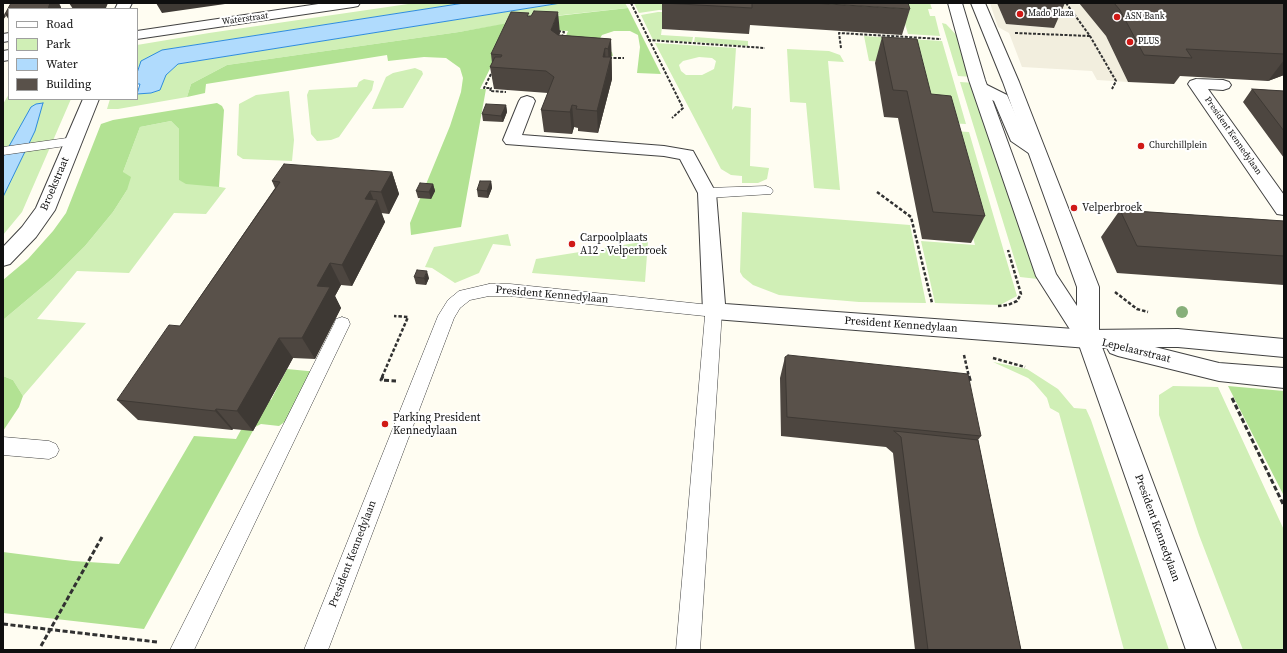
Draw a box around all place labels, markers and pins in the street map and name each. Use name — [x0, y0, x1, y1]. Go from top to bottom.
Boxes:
marker: Mado Plaza — [1015, 9, 1025, 19]
place label: Mado Plaza — [1028, 9, 1074, 19]
marker: ASN Bank — [1112, 12, 1122, 22]
place label: ASN Bank — [1125, 12, 1165, 22]
marker: PLUS — [1125, 37, 1135, 47]
place label: PLUS — [1138, 37, 1159, 47]
marker: Churchillplein — [1136, 141, 1146, 151]
place label: Churchillplein — [1149, 141, 1207, 151]
place label: Velperbroek — [1082, 201, 1142, 215]
marker: Velperbroek — [1069, 203, 1079, 213]
place label: Carpoolplaats A12 - Velperbroek — [580, 231, 667, 257]
marker: Carpoolplaats A12 - Velperbroek — [567, 239, 577, 249]
place label: Parking President Kennedylaan — [393, 411, 480, 437]
marker: Parking President Kennedylaan — [380, 419, 390, 429]

